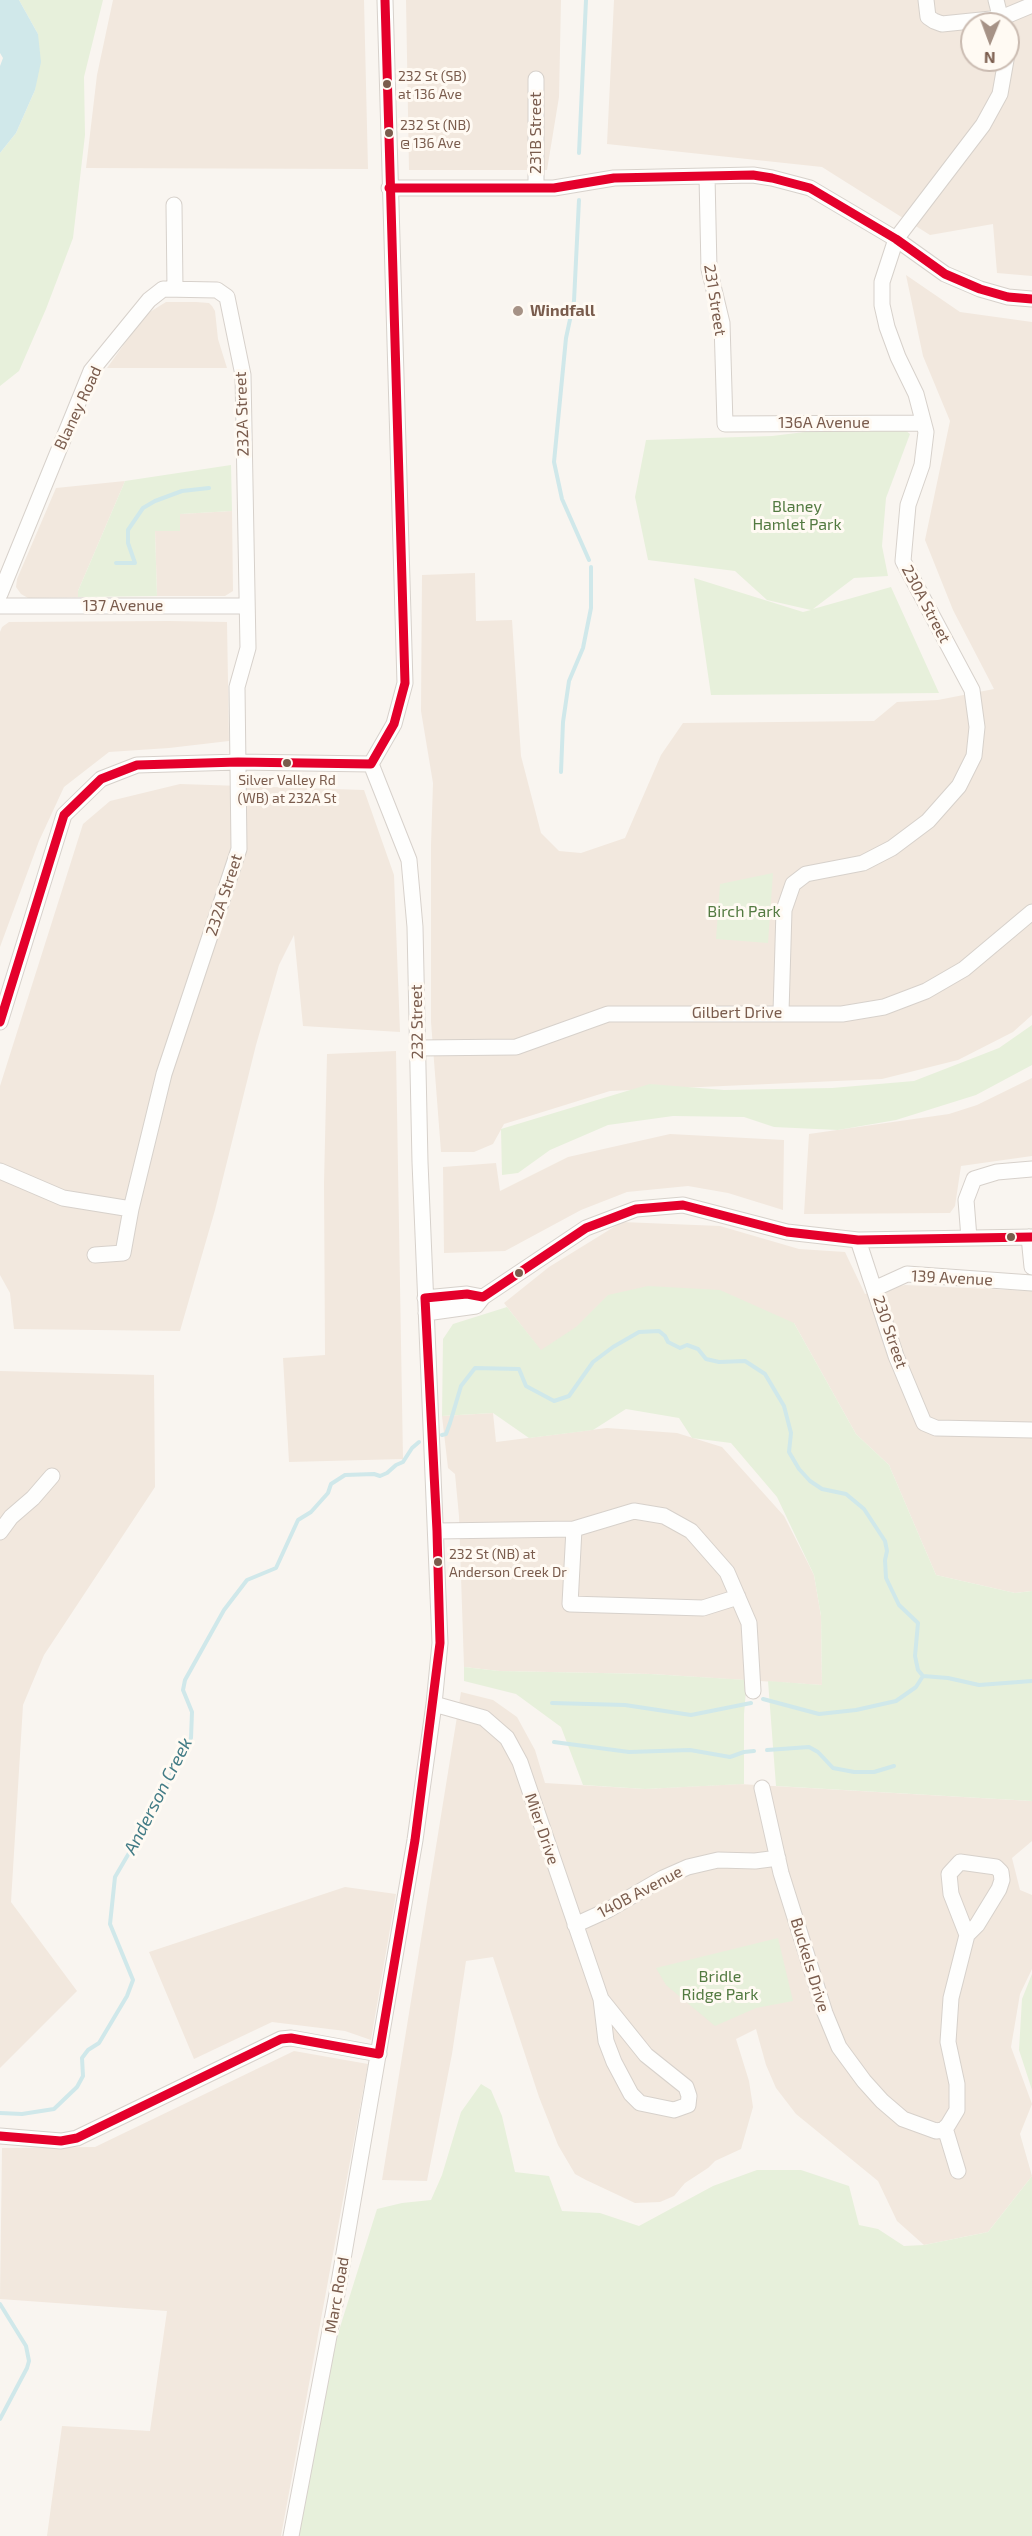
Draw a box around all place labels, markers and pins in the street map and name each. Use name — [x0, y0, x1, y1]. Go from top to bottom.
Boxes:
place label: 232 St (SB) at 136 Ave — [398, 68, 466, 100]
marker: 232 St (SB) at 136 Ave — [381, 78, 393, 90]
place label: 232 St (NB) @ 136 Ave — [400, 117, 471, 150]
marker: 232 St (NB) @ 136 Ave — [383, 127, 395, 139]
place label: Windfall — [530, 301, 595, 321]
marker: Windfall — [511, 304, 525, 318]
marker: Silver Valley Rd (WB) at 232A St — [281, 757, 293, 769]
place label: Silver Valley Rd (WB) at 232A St — [237, 772, 337, 804]
unlabelled marker — [1005, 1231, 1017, 1243]
unlabelled marker — [513, 1267, 525, 1279]
place label: 232 St (NB) at Anderson Creek Dr — [449, 1546, 567, 1578]
marker: 232 St (NB) at Anderson Creek Dr — [432, 1556, 444, 1568]

